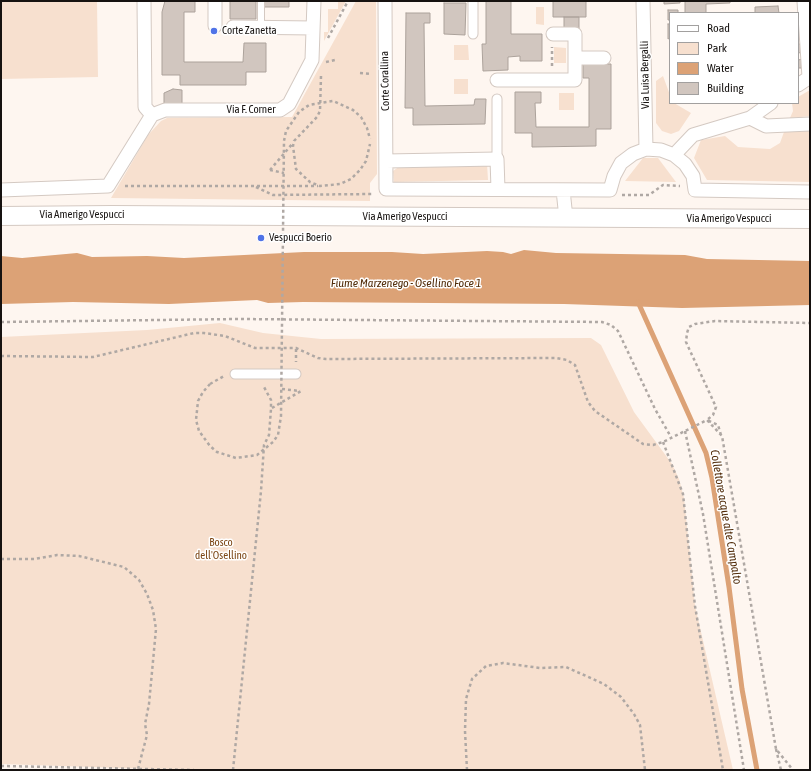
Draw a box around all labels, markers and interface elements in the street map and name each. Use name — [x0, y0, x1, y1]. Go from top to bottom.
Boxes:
legend — [669, 12, 799, 104]
text: Road — [707, 21, 730, 35]
place label: Corte Zanetta — [222, 24, 277, 38]
marker: Corte Zanetta — [209, 26, 219, 36]
street label: Via Luisa Bergalli — [638, 41, 652, 109]
text: Park — [707, 41, 727, 55]
street label: Corte Corallina — [378, 51, 392, 111]
text: Water — [707, 61, 733, 75]
text: Building — [707, 81, 744, 95]
street label: Via F. Corner — [227, 103, 275, 117]
street label: Via Amerigo Vespucci — [40, 208, 124, 222]
street label: Via Amerigo Vespucci — [363, 210, 447, 224]
street label: Via Amerigo Vespucci — [687, 212, 771, 226]
place label: Vespucci Boerio — [269, 231, 332, 245]
marker: Vespucci Boerio — [256, 233, 266, 243]
water label: Fiume Marzenego - Osellino Foce 1 — [331, 276, 481, 290]
water label: Collettore acque alte Campalto — [707, 449, 745, 585]
park label: Bosco dell'Osellino — [195, 536, 247, 562]

